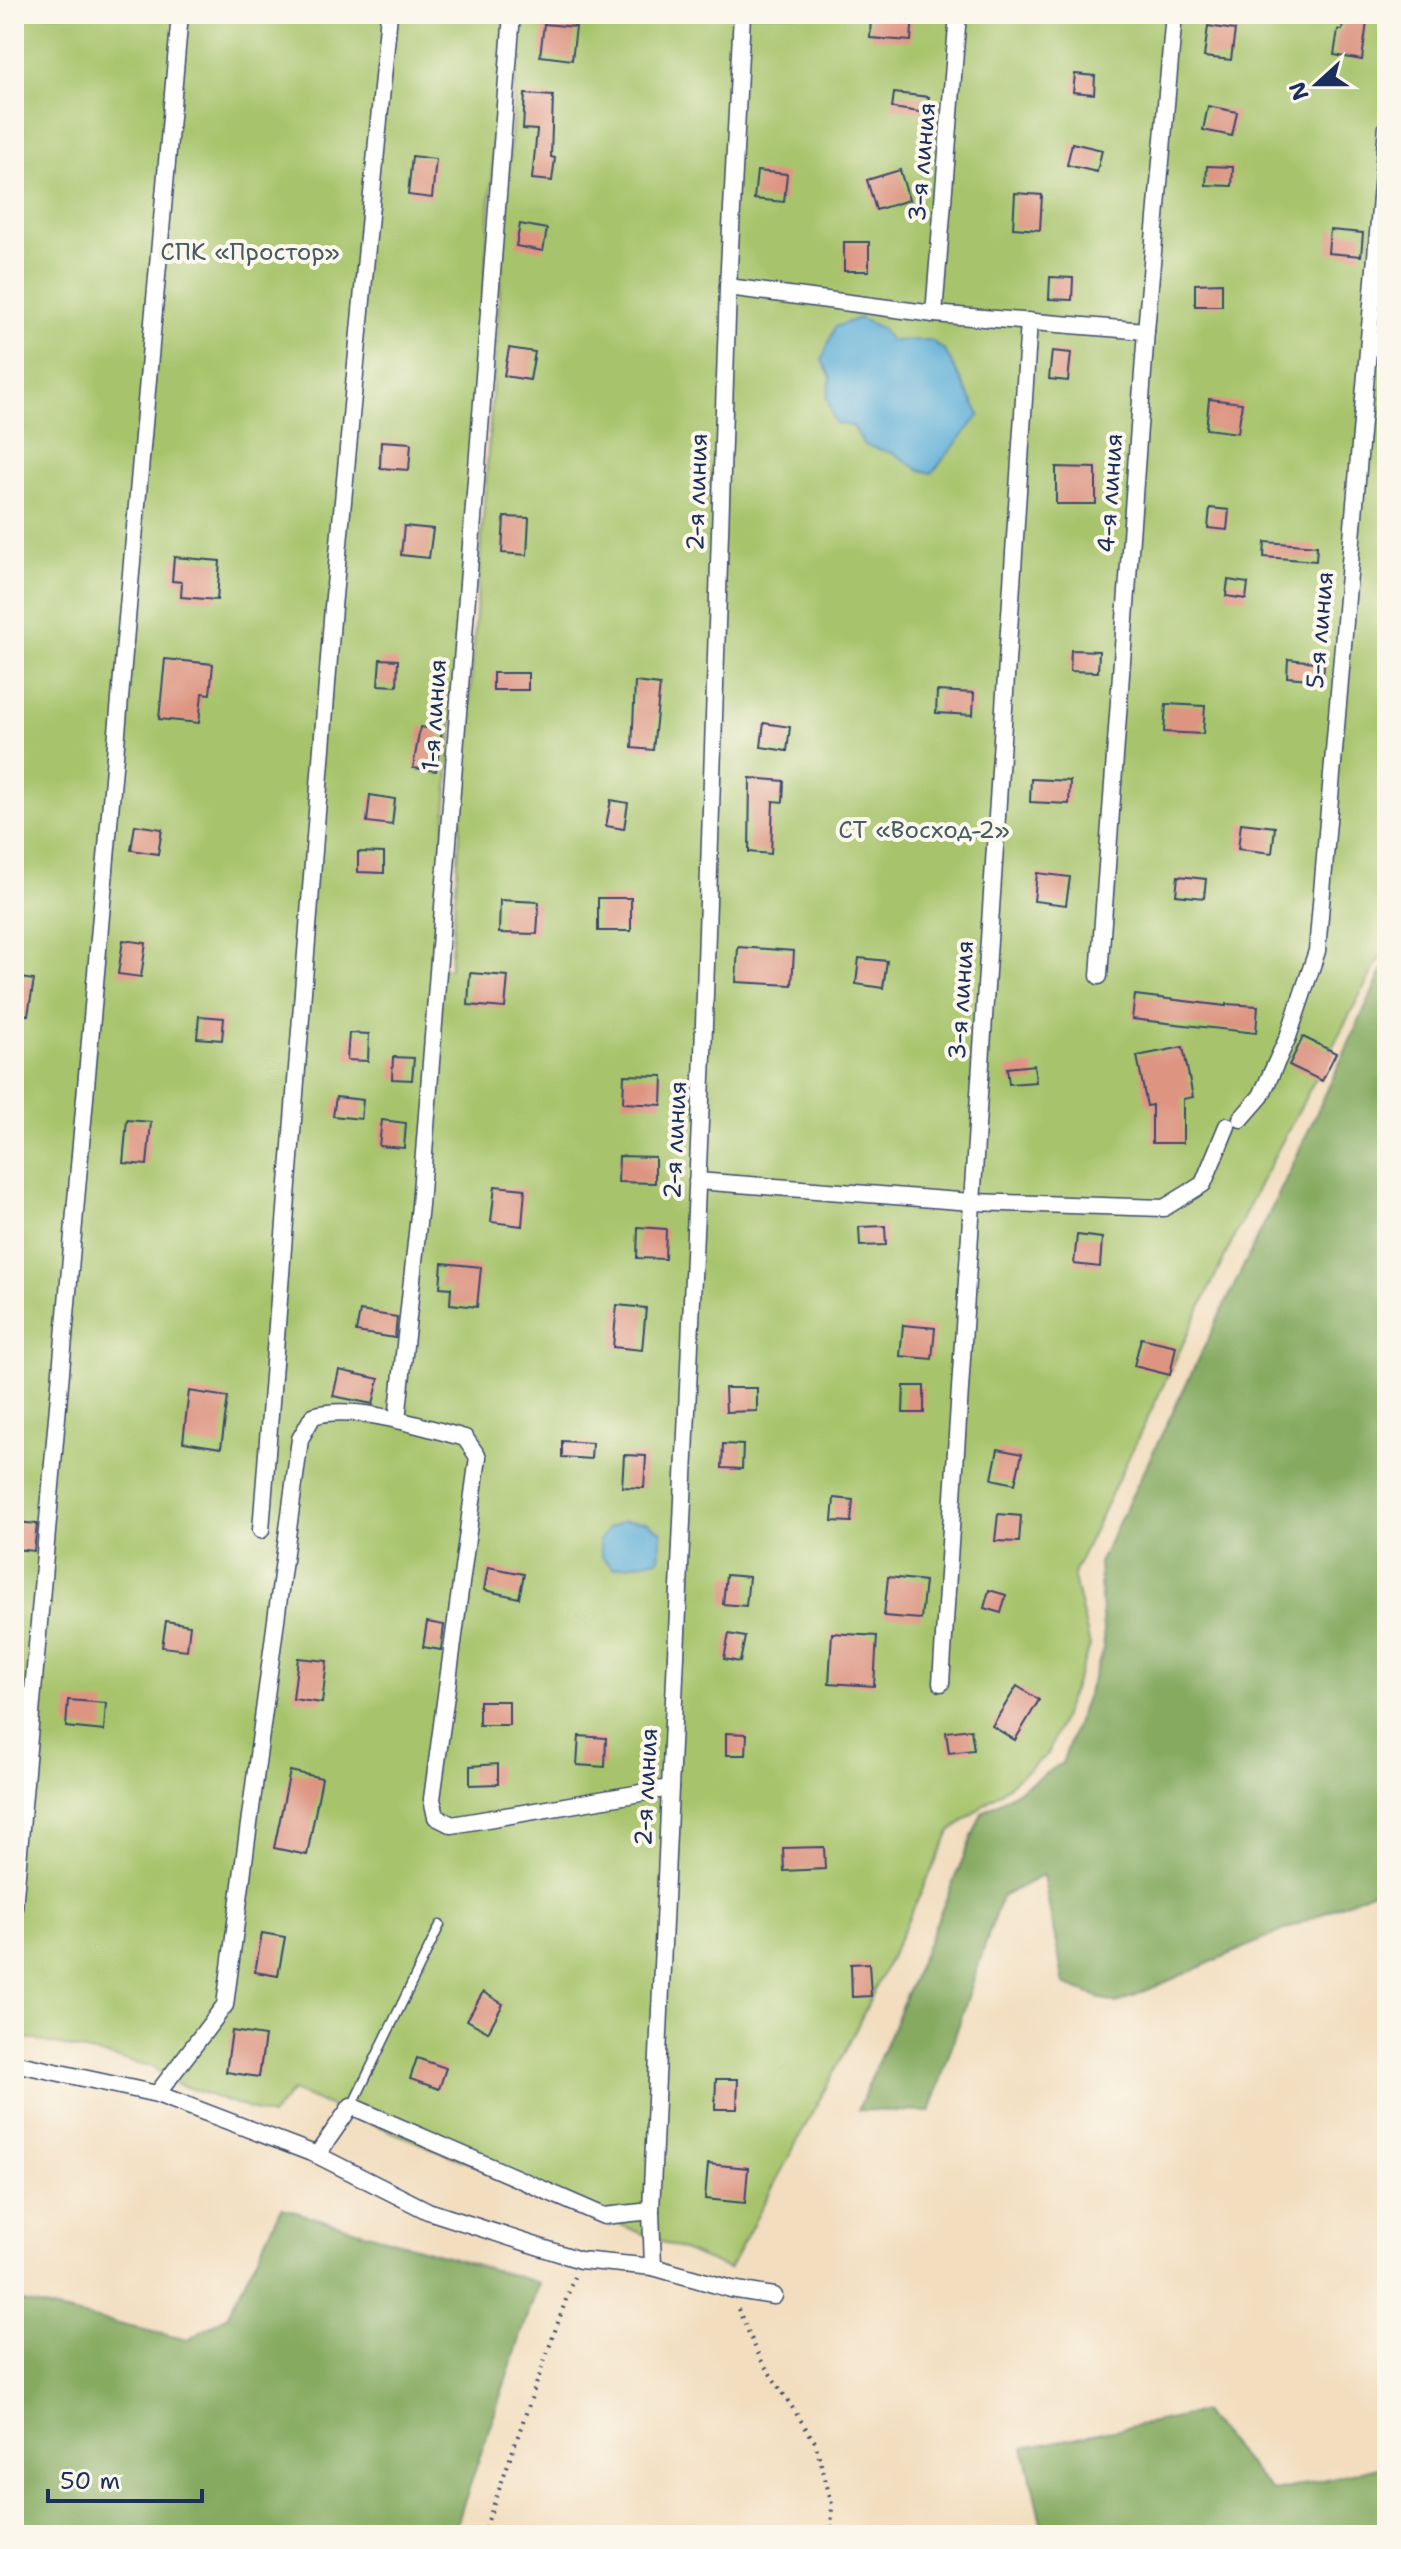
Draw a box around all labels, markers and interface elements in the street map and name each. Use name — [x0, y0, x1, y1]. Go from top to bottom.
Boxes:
north arrow — [1277, 44, 1357, 124]
text: N — [1282, 78, 1315, 104]
street label: 3-я линия — [901, 101, 943, 223]
park label: СПК «Простор» — [160, 236, 340, 268]
street label: 2-я линия — [679, 432, 715, 552]
street label: 4-я линия — [1090, 432, 1130, 554]
street label: 5-я линия — [1299, 570, 1341, 690]
street label: 1-я линия — [414, 658, 454, 772]
park label: СТ «Восход-2» — [838, 814, 1010, 846]
street label: 3-я линия — [941, 939, 981, 1061]
street label: 2-я линия — [656, 1080, 694, 1200]
street label: 2-я линия — [627, 1727, 665, 1847]
scale bar — [48, 2453, 202, 2503]
text: 50 m — [60, 2465, 120, 2497]

